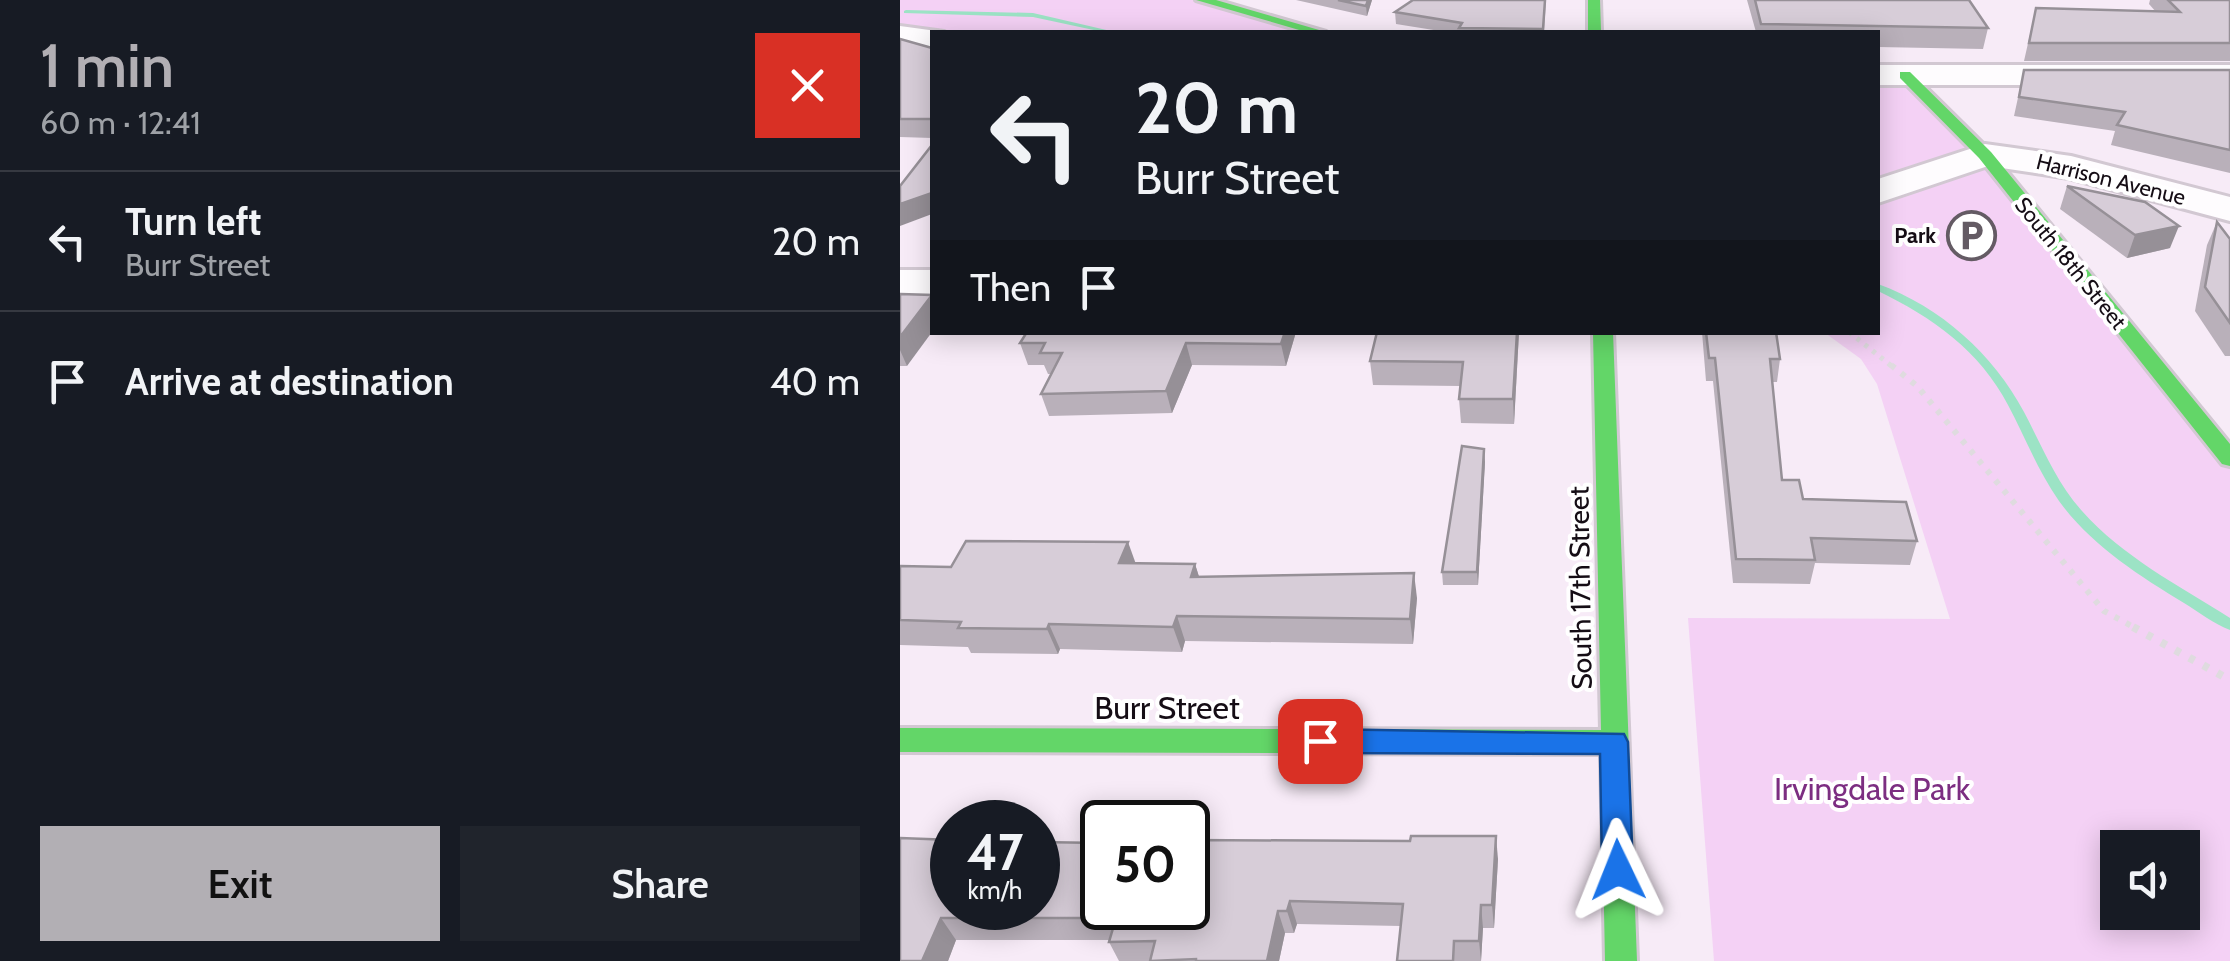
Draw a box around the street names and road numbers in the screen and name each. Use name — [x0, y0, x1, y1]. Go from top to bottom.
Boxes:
street label: Harrison Avenue — [2034, 148, 2188, 211]
street label: South 18th Street — [2009, 192, 2132, 335]
street label: South 17th Street — [1561, 486, 1599, 690]
street label: Burr Street — [1094, 688, 1240, 727]

